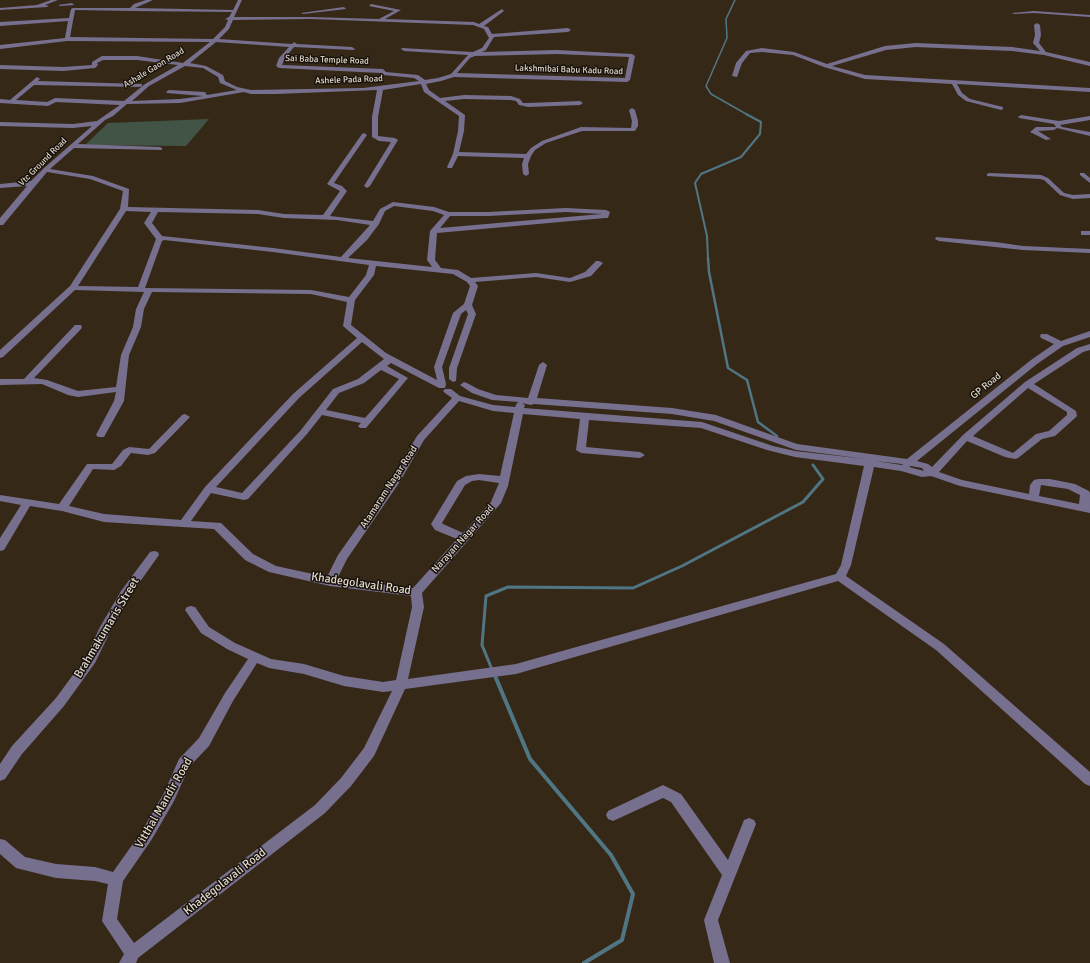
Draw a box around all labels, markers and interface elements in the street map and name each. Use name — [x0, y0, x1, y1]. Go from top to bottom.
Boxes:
street label: Ashale Gaon Road — [122, 46, 186, 90]
street label: Sai Baba Temple Road — [285, 53, 369, 67]
street label: Lakshmibai Babu Kadu Road — [515, 63, 623, 77]
street label: Ashele Pada Road — [315, 73, 383, 87]
street label: Vtc Ground Road — [17, 136, 69, 188]
street label: GP Road — [968, 370, 1004, 402]
street label: Atamaram Nagar Road — [358, 444, 420, 530]
street label: Narayan Nagar Road — [429, 503, 497, 575]
street label: Khadegolavali Road — [310, 570, 412, 598]
street label: Brahmakumaris Street — [71, 575, 143, 681]
street label: Vitthal Mandir Road — [132, 755, 196, 851]
street label: Khadegolavali Road — [181, 845, 269, 919]

